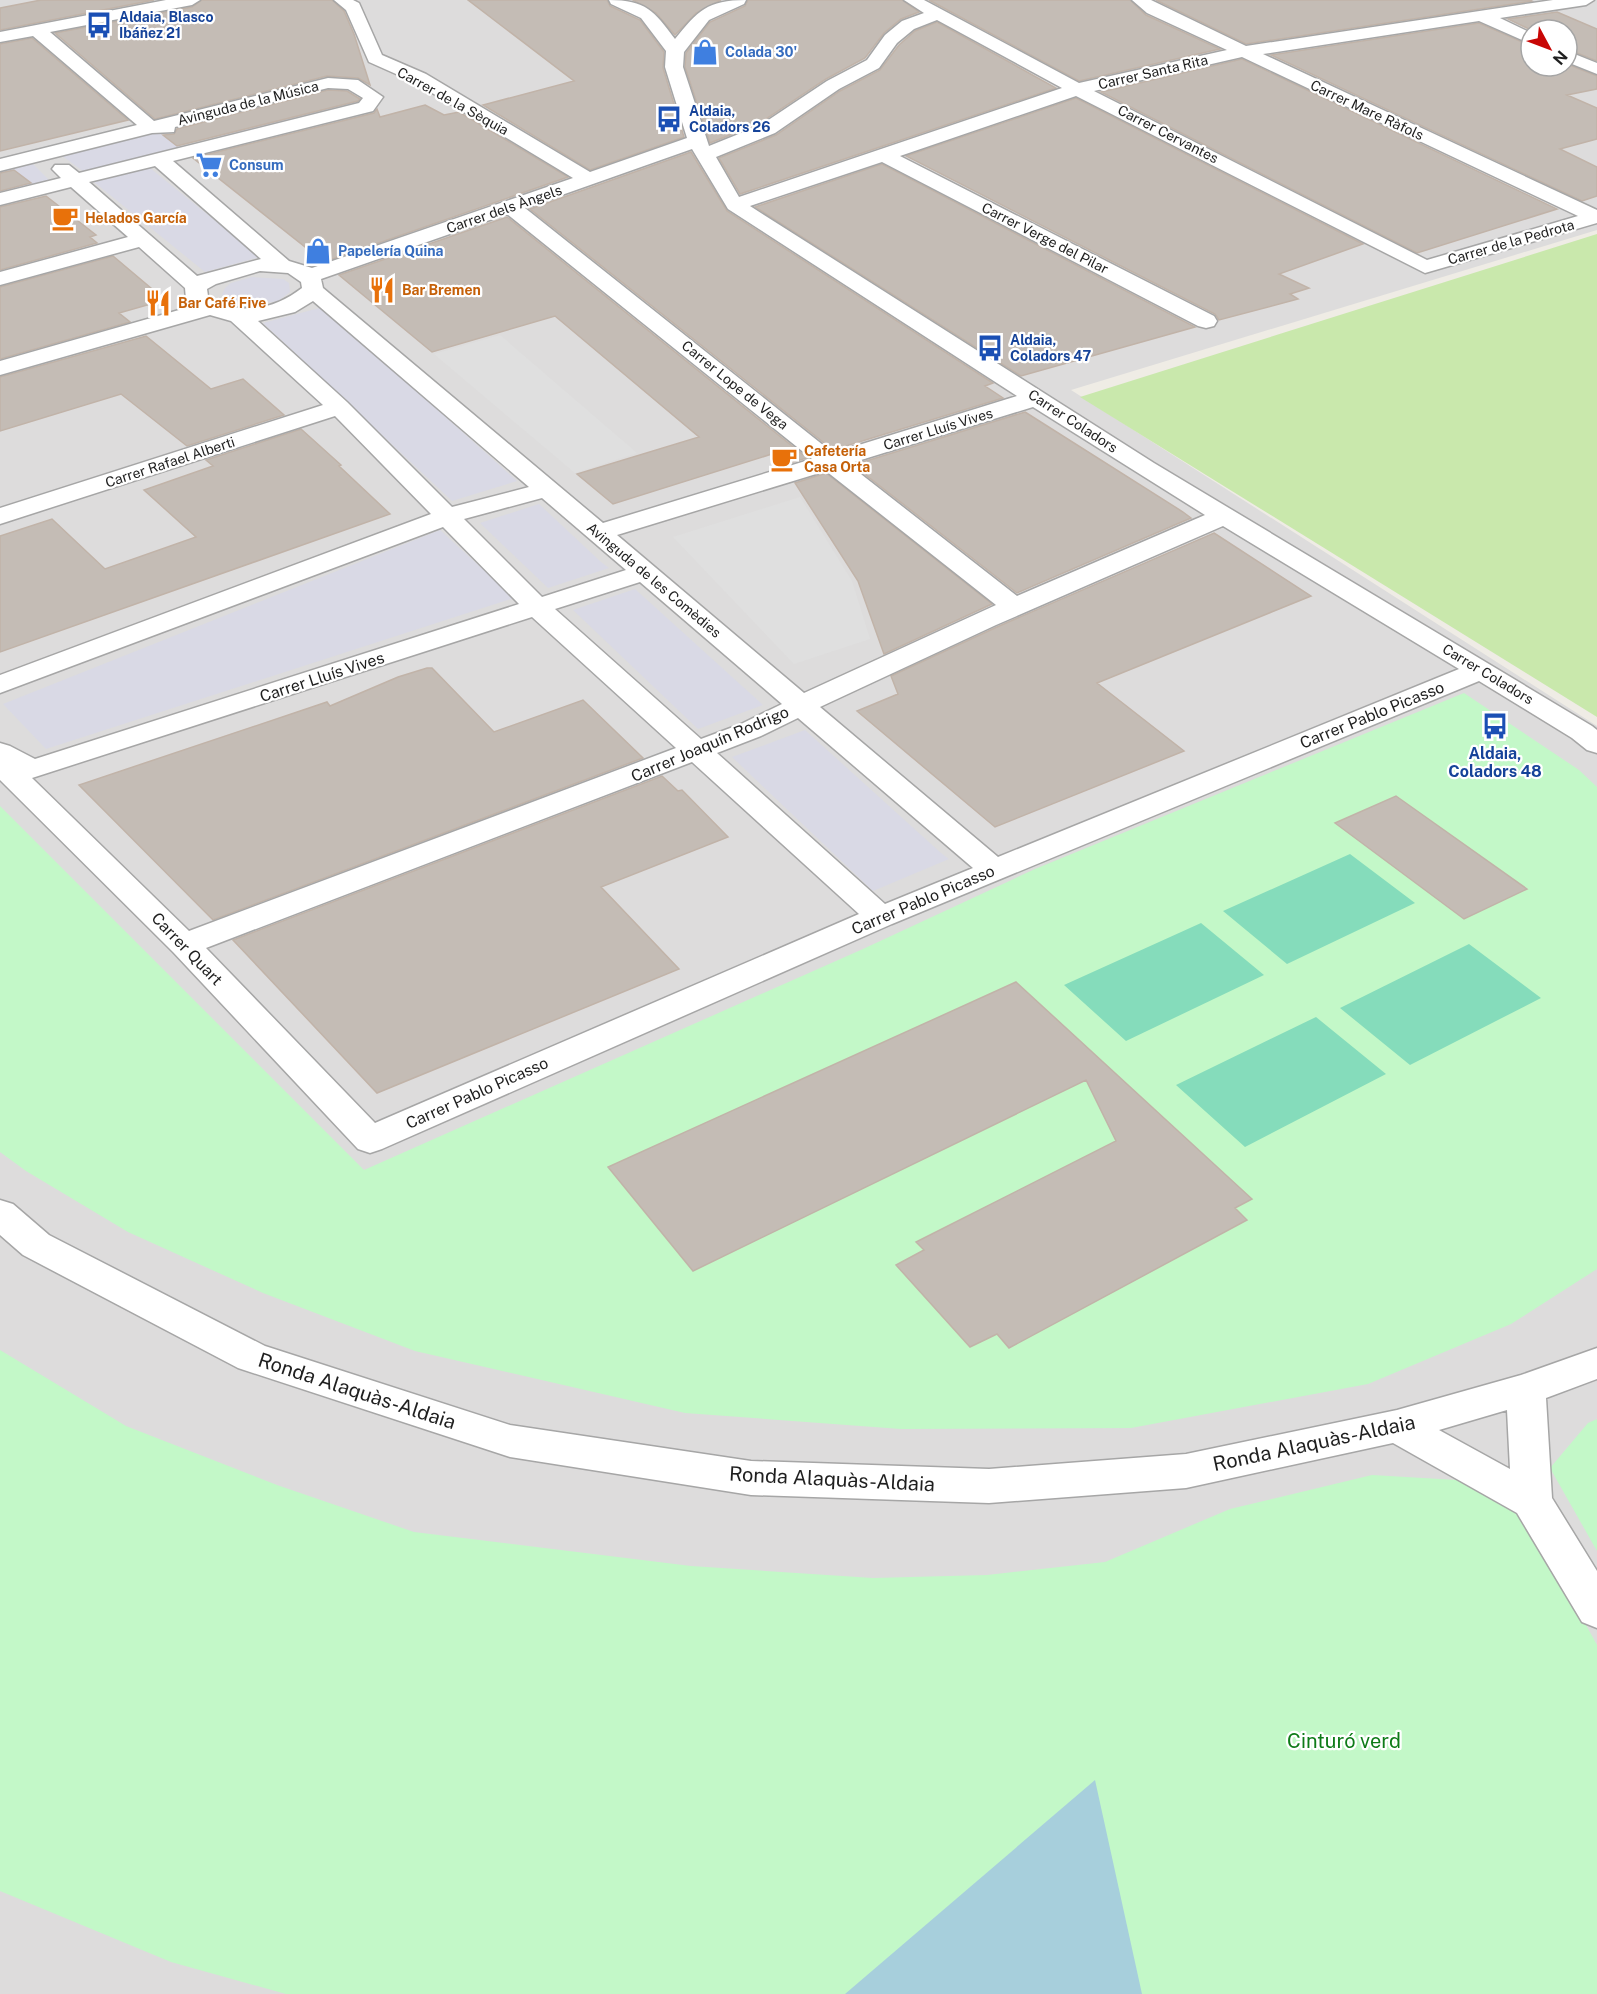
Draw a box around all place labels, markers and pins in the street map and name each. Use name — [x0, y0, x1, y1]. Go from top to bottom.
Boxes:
place label: Aldaia, Blasco Ibáñez 21 — [119, 9, 214, 41]
bus stop icon: Aldaia, Blasco Ibáñez 21 — [84, 10, 114, 40]
shop icon: Colada 30' — [690, 37, 720, 67]
place label: Colada 30' — [725, 44, 797, 60]
place label: Aldaia, Coladors 26 — [689, 103, 771, 135]
bus stop icon: Aldaia, Coladors 26 — [654, 104, 684, 134]
supermarket icon: Consum — [194, 150, 224, 180]
place label: Consum — [229, 157, 284, 173]
cafe icon: Helados García — [50, 203, 80, 233]
place label: Helados García — [85, 210, 187, 226]
shop icon: Papelería Quina — [303, 236, 333, 266]
place label: Papelería Quina — [338, 243, 443, 259]
restaurant icon: Bar Bremen — [367, 275, 397, 305]
place label: Bar Bremen — [402, 282, 481, 298]
restaurant icon: Bar Café Five — [143, 288, 173, 318]
place label: Bar Café Five — [178, 295, 266, 311]
place label: Aldaia, Coladors 47 — [1010, 332, 1092, 364]
bus stop icon: Aldaia, Coladors 47 — [975, 333, 1005, 363]
place label: Cafetería Casa Orta — [804, 443, 870, 475]
cafe icon: Cafetería Casa Orta — [769, 444, 799, 474]
bus stop icon: Aldaia, Coladors 48 — [1480, 711, 1510, 741]
place label: Aldaia, Coladors 48 — [1448, 744, 1542, 781]

